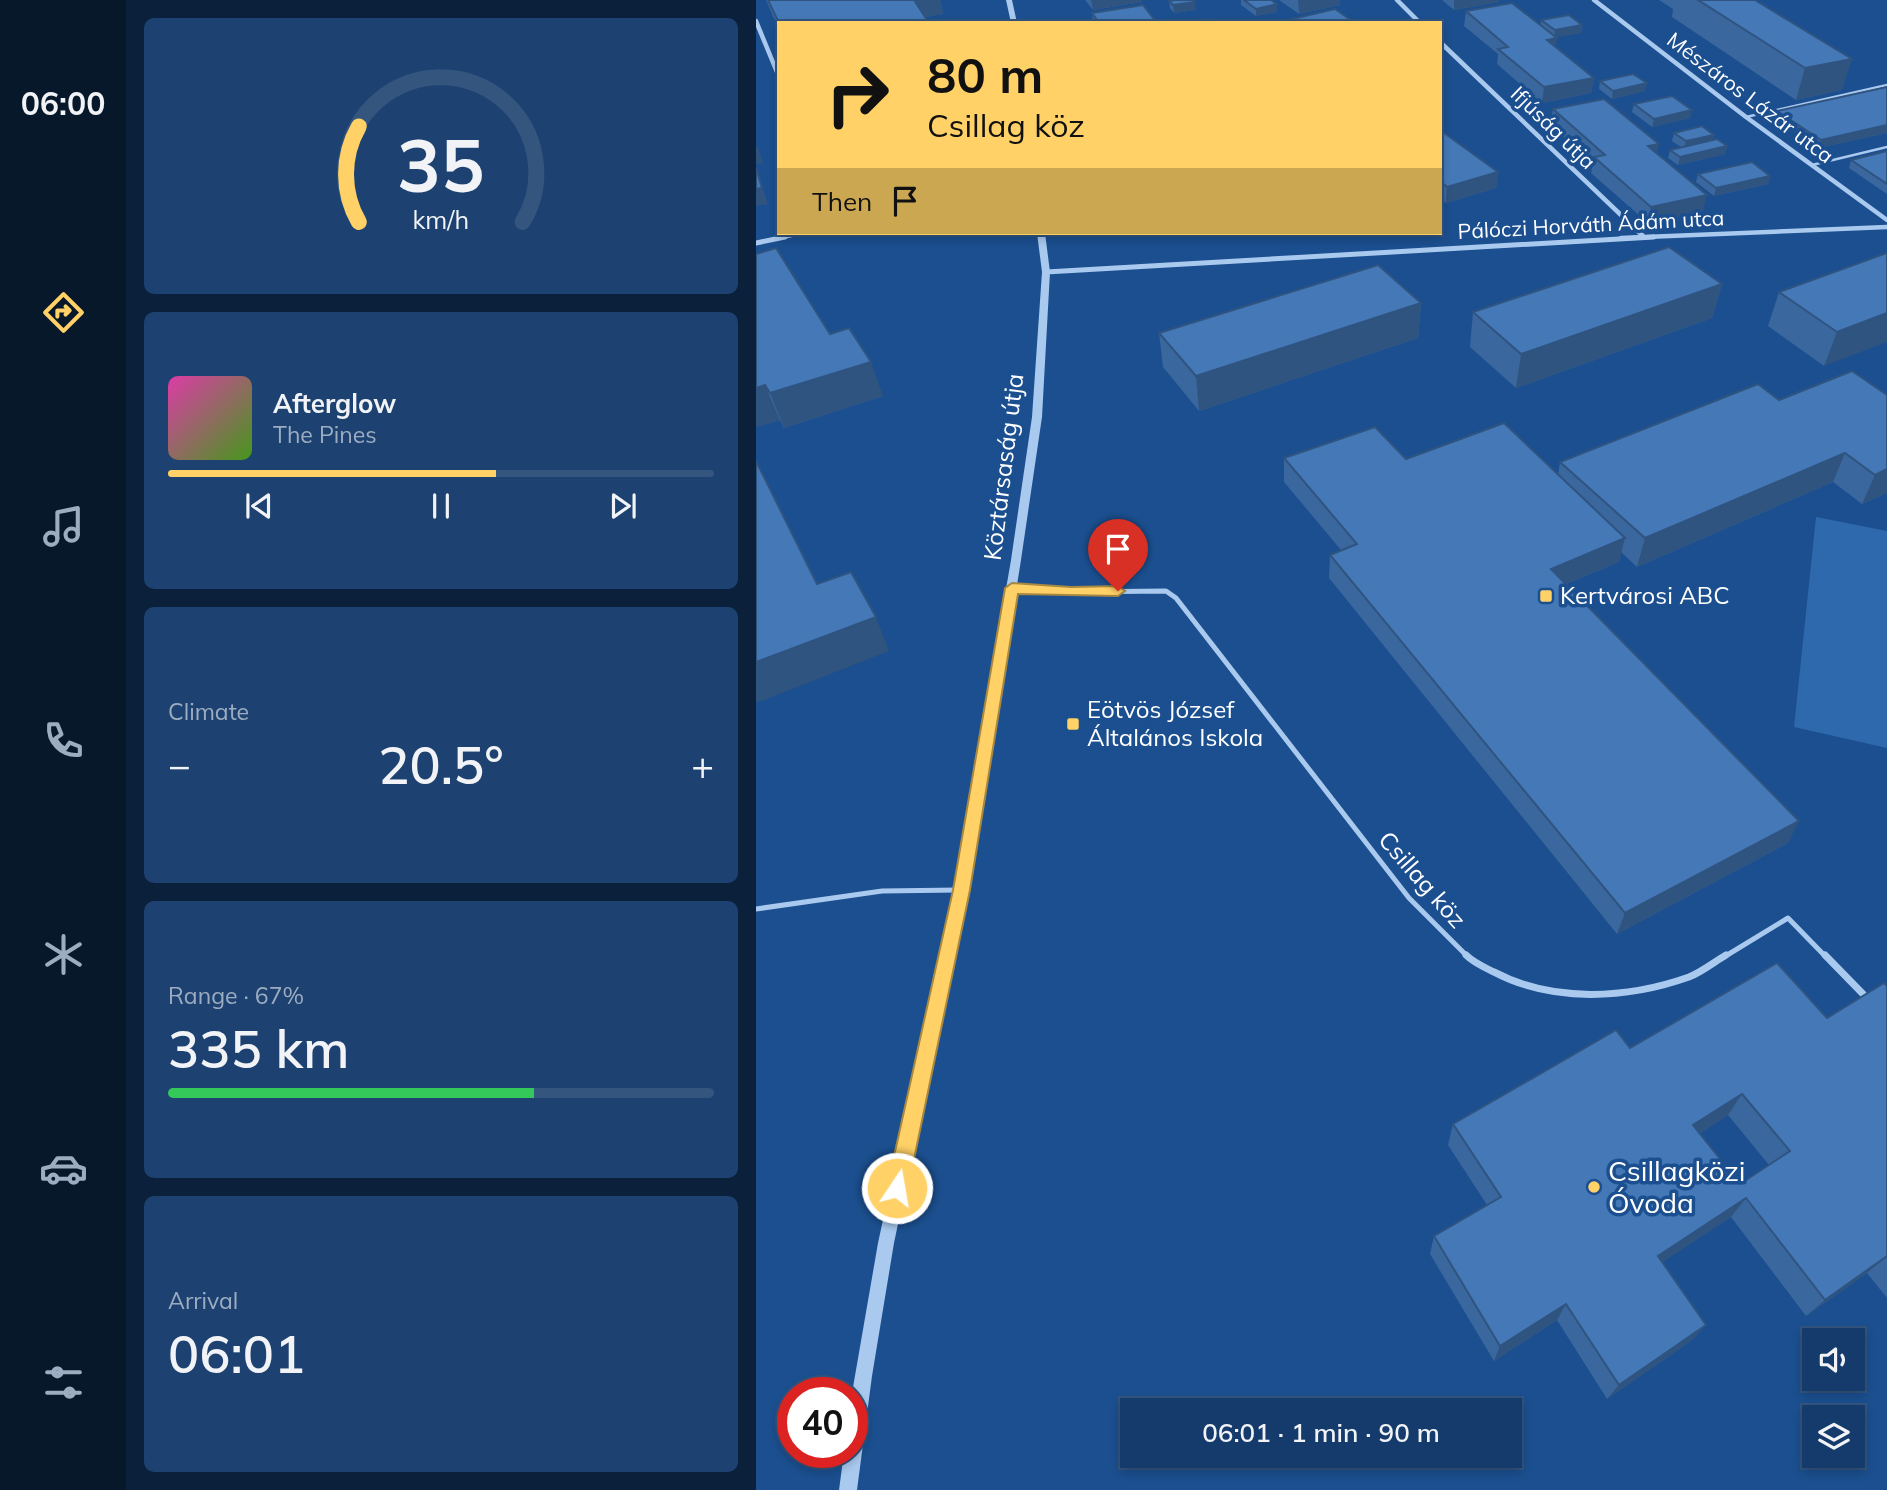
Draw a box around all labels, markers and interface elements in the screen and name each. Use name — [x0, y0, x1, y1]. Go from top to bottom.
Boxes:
street label: Mészáros Lázár utca — [1662, 26, 1839, 168]
text: 80 m — [927, 44, 1043, 105]
icon: right — [812, 49, 903, 140]
street label: Ifjúság útja — [1506, 80, 1602, 174]
text: 06:00 — [21, 83, 105, 123]
text: Csillag köz — [927, 105, 1085, 145]
text: 35 — [397, 120, 485, 211]
icon: arrive — [886, 182, 924, 220]
text: Then — [812, 185, 872, 218]
text: km/h — [413, 204, 469, 235]
street label: Pálóczi Horváth Ádám utca — [1457, 204, 1725, 244]
icon: directions — [39, 288, 88, 337]
street label: Köztársaság útja — [977, 372, 1029, 562]
text: Afterglow — [273, 387, 396, 420]
text: The Pines — [273, 420, 377, 449]
icon: previous — [240, 487, 278, 525]
icon: pause — [422, 487, 460, 525]
icon: next — [604, 487, 642, 525]
icon: music — [39, 502, 88, 551]
pin — [1088, 519, 1148, 591]
icon: arrive — [1099, 530, 1137, 568]
place label: Kertvárosi ABC — [1560, 580, 1730, 610]
marker: Kertvárosi ABC — [1538, 588, 1554, 604]
place label: Eötvös József Általános Iskola — [1087, 694, 1263, 752]
text: Climate — [168, 697, 249, 726]
icon: phone — [39, 716, 88, 765]
marker: Eötvös József Általános Iskola — [1065, 716, 1081, 732]
text: 20.5° — [378, 732, 504, 797]
text: − — [168, 741, 191, 789]
text: + — [691, 741, 714, 789]
street label: Csillag köz — [1373, 825, 1473, 934]
icon: climate — [39, 930, 88, 979]
text: Range · 67% — [168, 981, 304, 1010]
text: 335 km — [168, 1016, 349, 1081]
icon: car — [39, 1144, 88, 1193]
position arrow — [860, 1151, 934, 1225]
place label: Csillagközi Óvoda — [1608, 1153, 1746, 1220]
marker: Csillagközi Óvoda — [1586, 1179, 1602, 1195]
text: Arrival — [168, 1286, 238, 1315]
text: 06:01 — [168, 1321, 305, 1386]
map controls — [1802, 1328, 1865, 1468]
button: sound — [1802, 1328, 1865, 1391]
icon: filters — [39, 1358, 88, 1407]
speed limit sign: 40 — [777, 1377, 868, 1468]
button: layers — [1802, 1405, 1865, 1468]
text: 06:01 · 1 min · 90 m — [1202, 1416, 1440, 1449]

